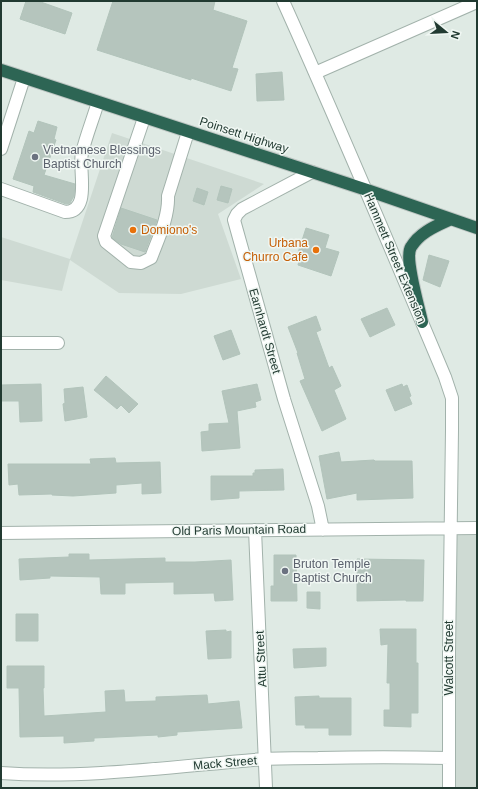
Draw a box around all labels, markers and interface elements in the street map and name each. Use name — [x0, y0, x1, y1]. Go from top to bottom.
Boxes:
north arrow — [426, 12, 466, 52]
text: N — [449, 29, 462, 41]
street label: Poinsett Highway — [198, 114, 290, 156]
place label: Vietnamese Blessings Baptist Church — [43, 143, 161, 171]
marker: Vietnamese Blessings Baptist Church — [30, 152, 40, 162]
street label: Hammett Street Extension — [361, 191, 429, 325]
place label: Domiono's — [141, 223, 197, 237]
marker: Domiono's — [128, 225, 138, 235]
place label: Urbana Churro Cafe — [243, 236, 308, 264]
marker: Urbana Churro Cafe — [311, 245, 321, 255]
street label: Earnhardt Street — [246, 287, 284, 376]
street label: Old Paris Mountain Road — [172, 522, 306, 538]
place label: Bruton Temple Baptist Church — [293, 557, 372, 585]
marker: Bruton Temple Baptist Church — [280, 566, 290, 576]
street label: Walcott Street — [442, 620, 456, 695]
street label: Attu Street — [252, 630, 269, 688]
street label: Mack Street — [192, 753, 258, 773]

